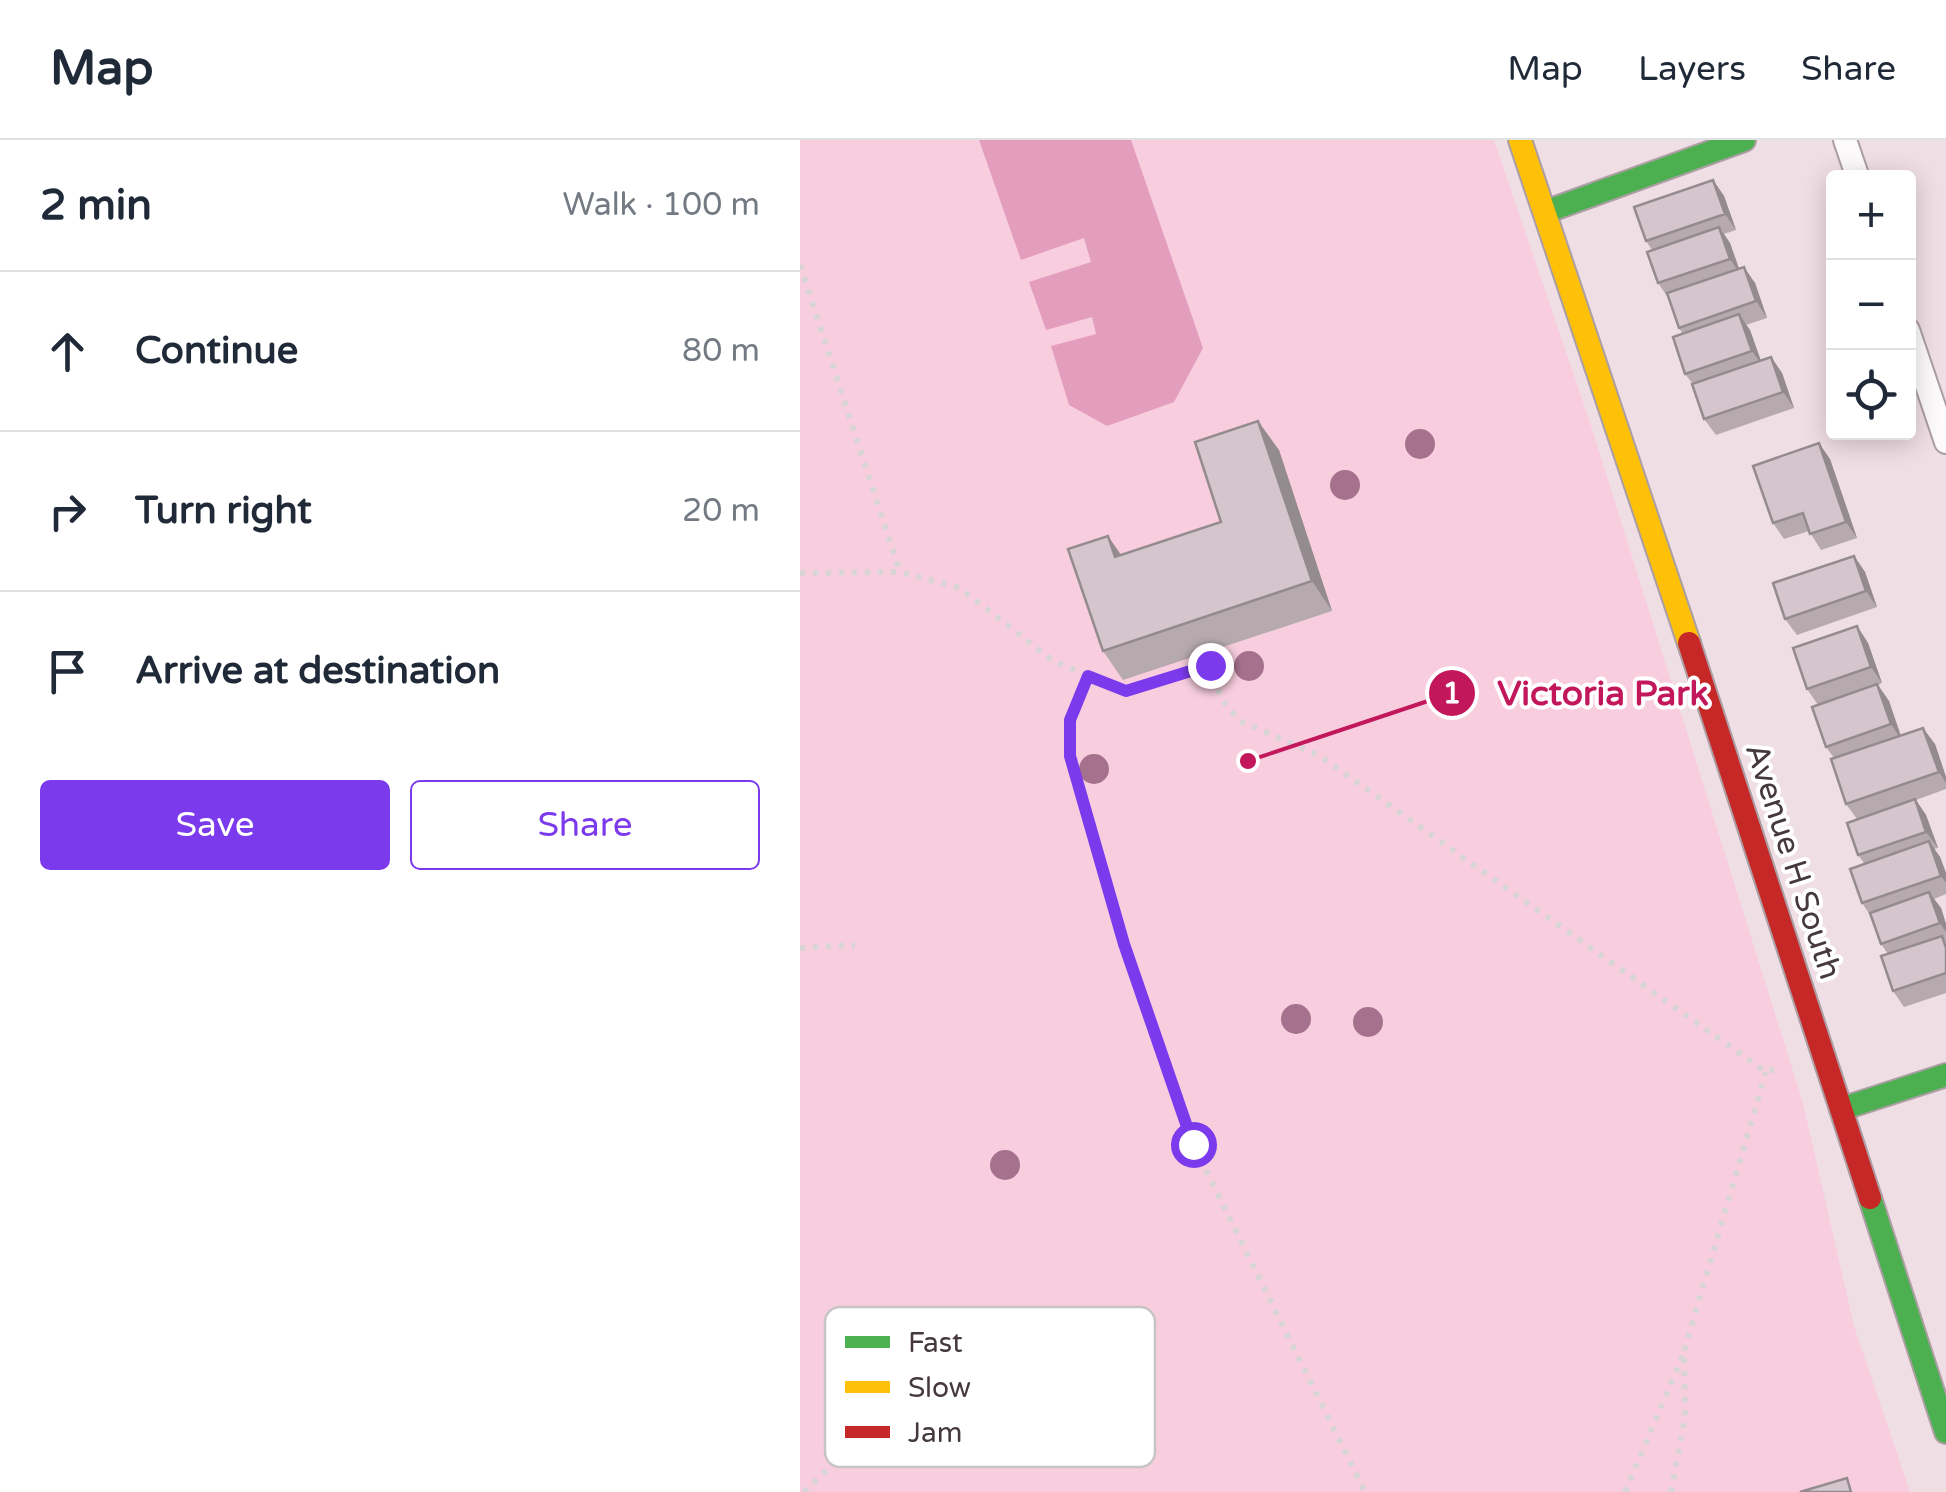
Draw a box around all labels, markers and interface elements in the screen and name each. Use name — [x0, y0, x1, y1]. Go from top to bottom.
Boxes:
text: Map — [50, 40, 154, 98]
text: Map — [1507, 48, 1583, 90]
text: Layers — [1638, 48, 1746, 90]
text: Share — [1801, 48, 1896, 90]
map controls — [1826, 170, 1916, 440]
button: + — [1826, 170, 1916, 260]
text: 2 min — [40, 180, 152, 231]
text: Walk · 100 m — [563, 186, 760, 224]
button: − — [1826, 260, 1916, 350]
icon: ahead — [40, 324, 95, 379]
text: Continue — [135, 328, 298, 374]
text: 80 m — [682, 332, 760, 370]
button: locate — [1826, 350, 1916, 440]
icon: right — [40, 484, 95, 539]
text: Turn right — [135, 488, 312, 534]
text: 20 m — [682, 492, 760, 530]
route end — [1188, 643, 1234, 689]
icon: arrive — [40, 644, 95, 699]
text: Arrive at destination — [135, 648, 500, 694]
callout: Victoria Park — [1427, 660, 1729, 725]
text: Victoria Park — [1497, 673, 1709, 715]
text: 1 — [1443, 675, 1461, 712]
street label: Avenue H South — [1737, 739, 1849, 984]
button: Save — [40, 780, 390, 870]
button: Share — [410, 780, 760, 870]
route start — [1171, 1122, 1217, 1168]
legend — [825, 1307, 1155, 1467]
text: Fast — [908, 1326, 963, 1360]
text: Slow — [908, 1371, 971, 1405]
text: Jam — [908, 1416, 963, 1450]

